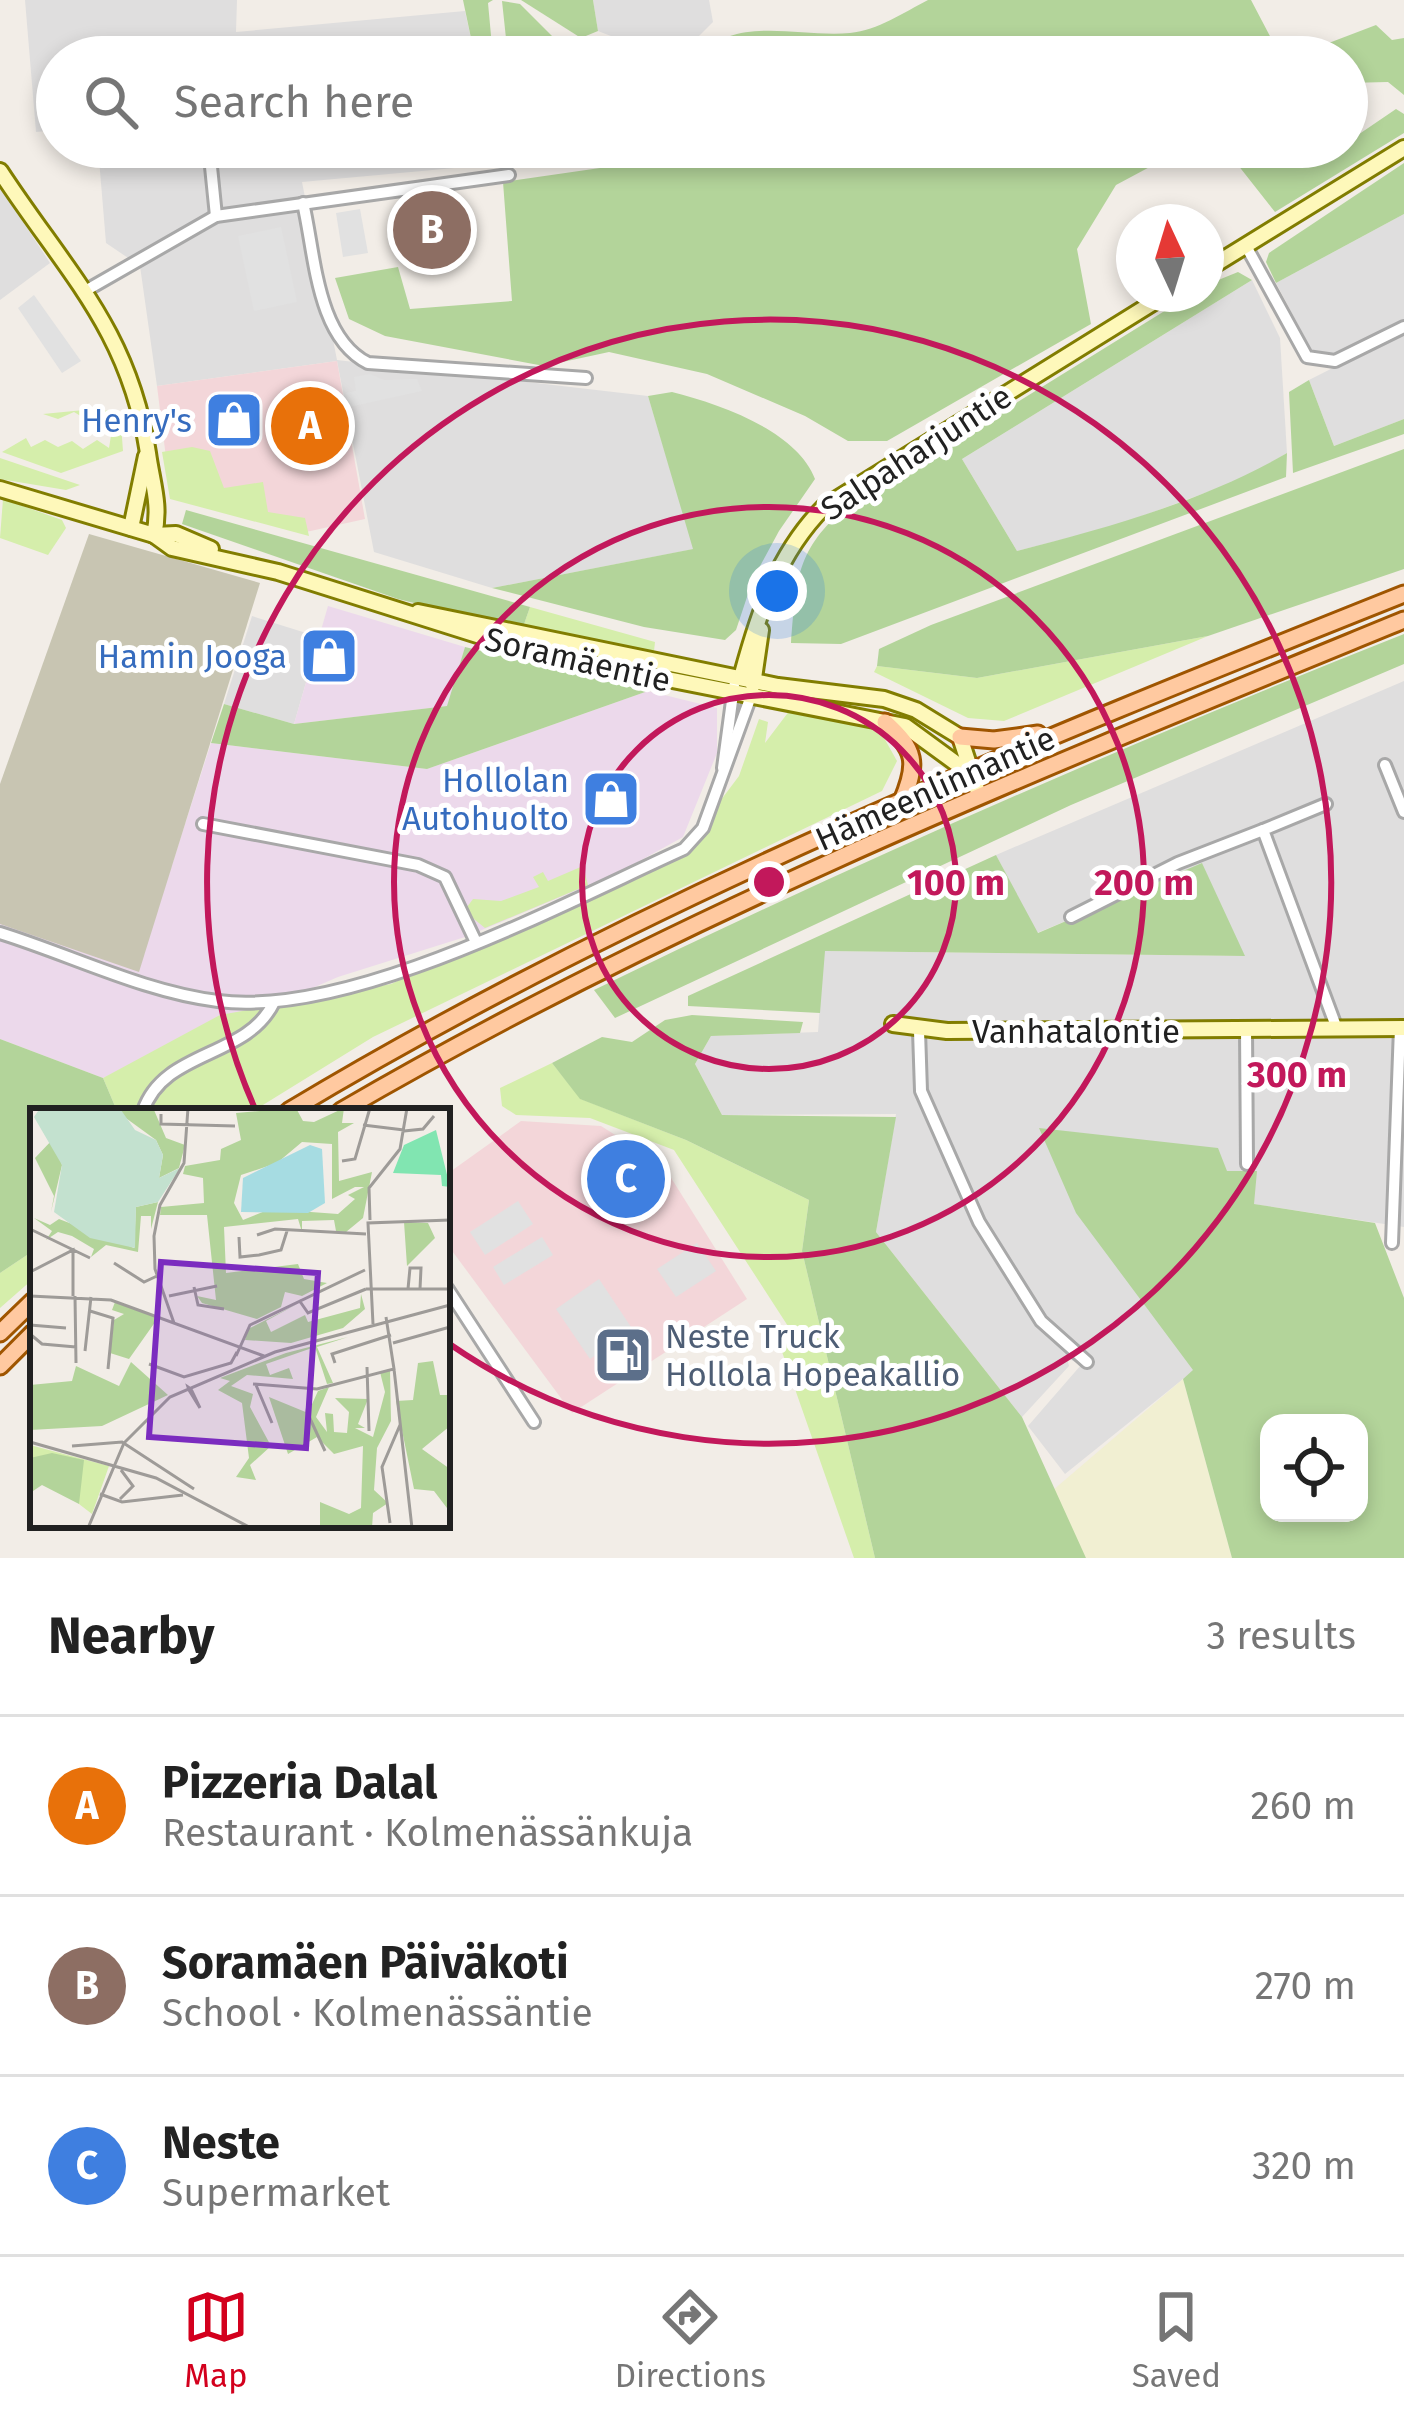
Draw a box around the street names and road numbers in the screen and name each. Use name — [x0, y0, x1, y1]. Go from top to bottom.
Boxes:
street label: Salpaharjuntie — [814, 376, 1019, 529]
street label: Soramäentie — [481, 619, 675, 701]
street label: Hämeenlinnantie — [809, 718, 1061, 860]
street label: Vanhatalontie — [972, 1012, 1180, 1052]

